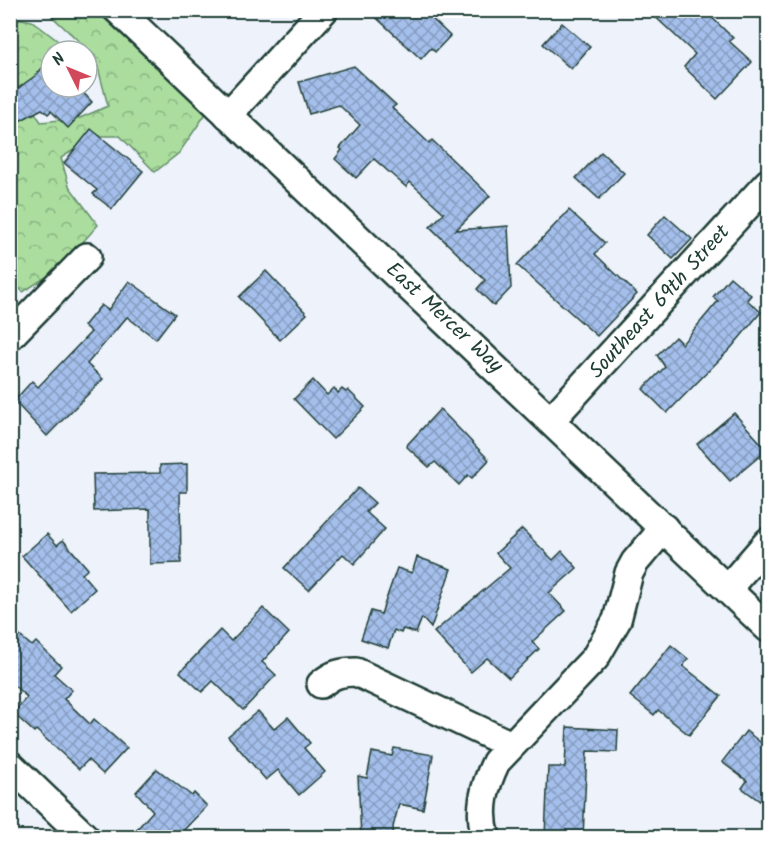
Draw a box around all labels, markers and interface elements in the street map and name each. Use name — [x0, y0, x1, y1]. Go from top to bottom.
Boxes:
north arrow — [39, 39, 99, 99]
text: N — [47, 48, 72, 72]
street label: Southeast 69th Street — [582, 217, 739, 387]
street label: East Mercer Way — [378, 254, 511, 382]

